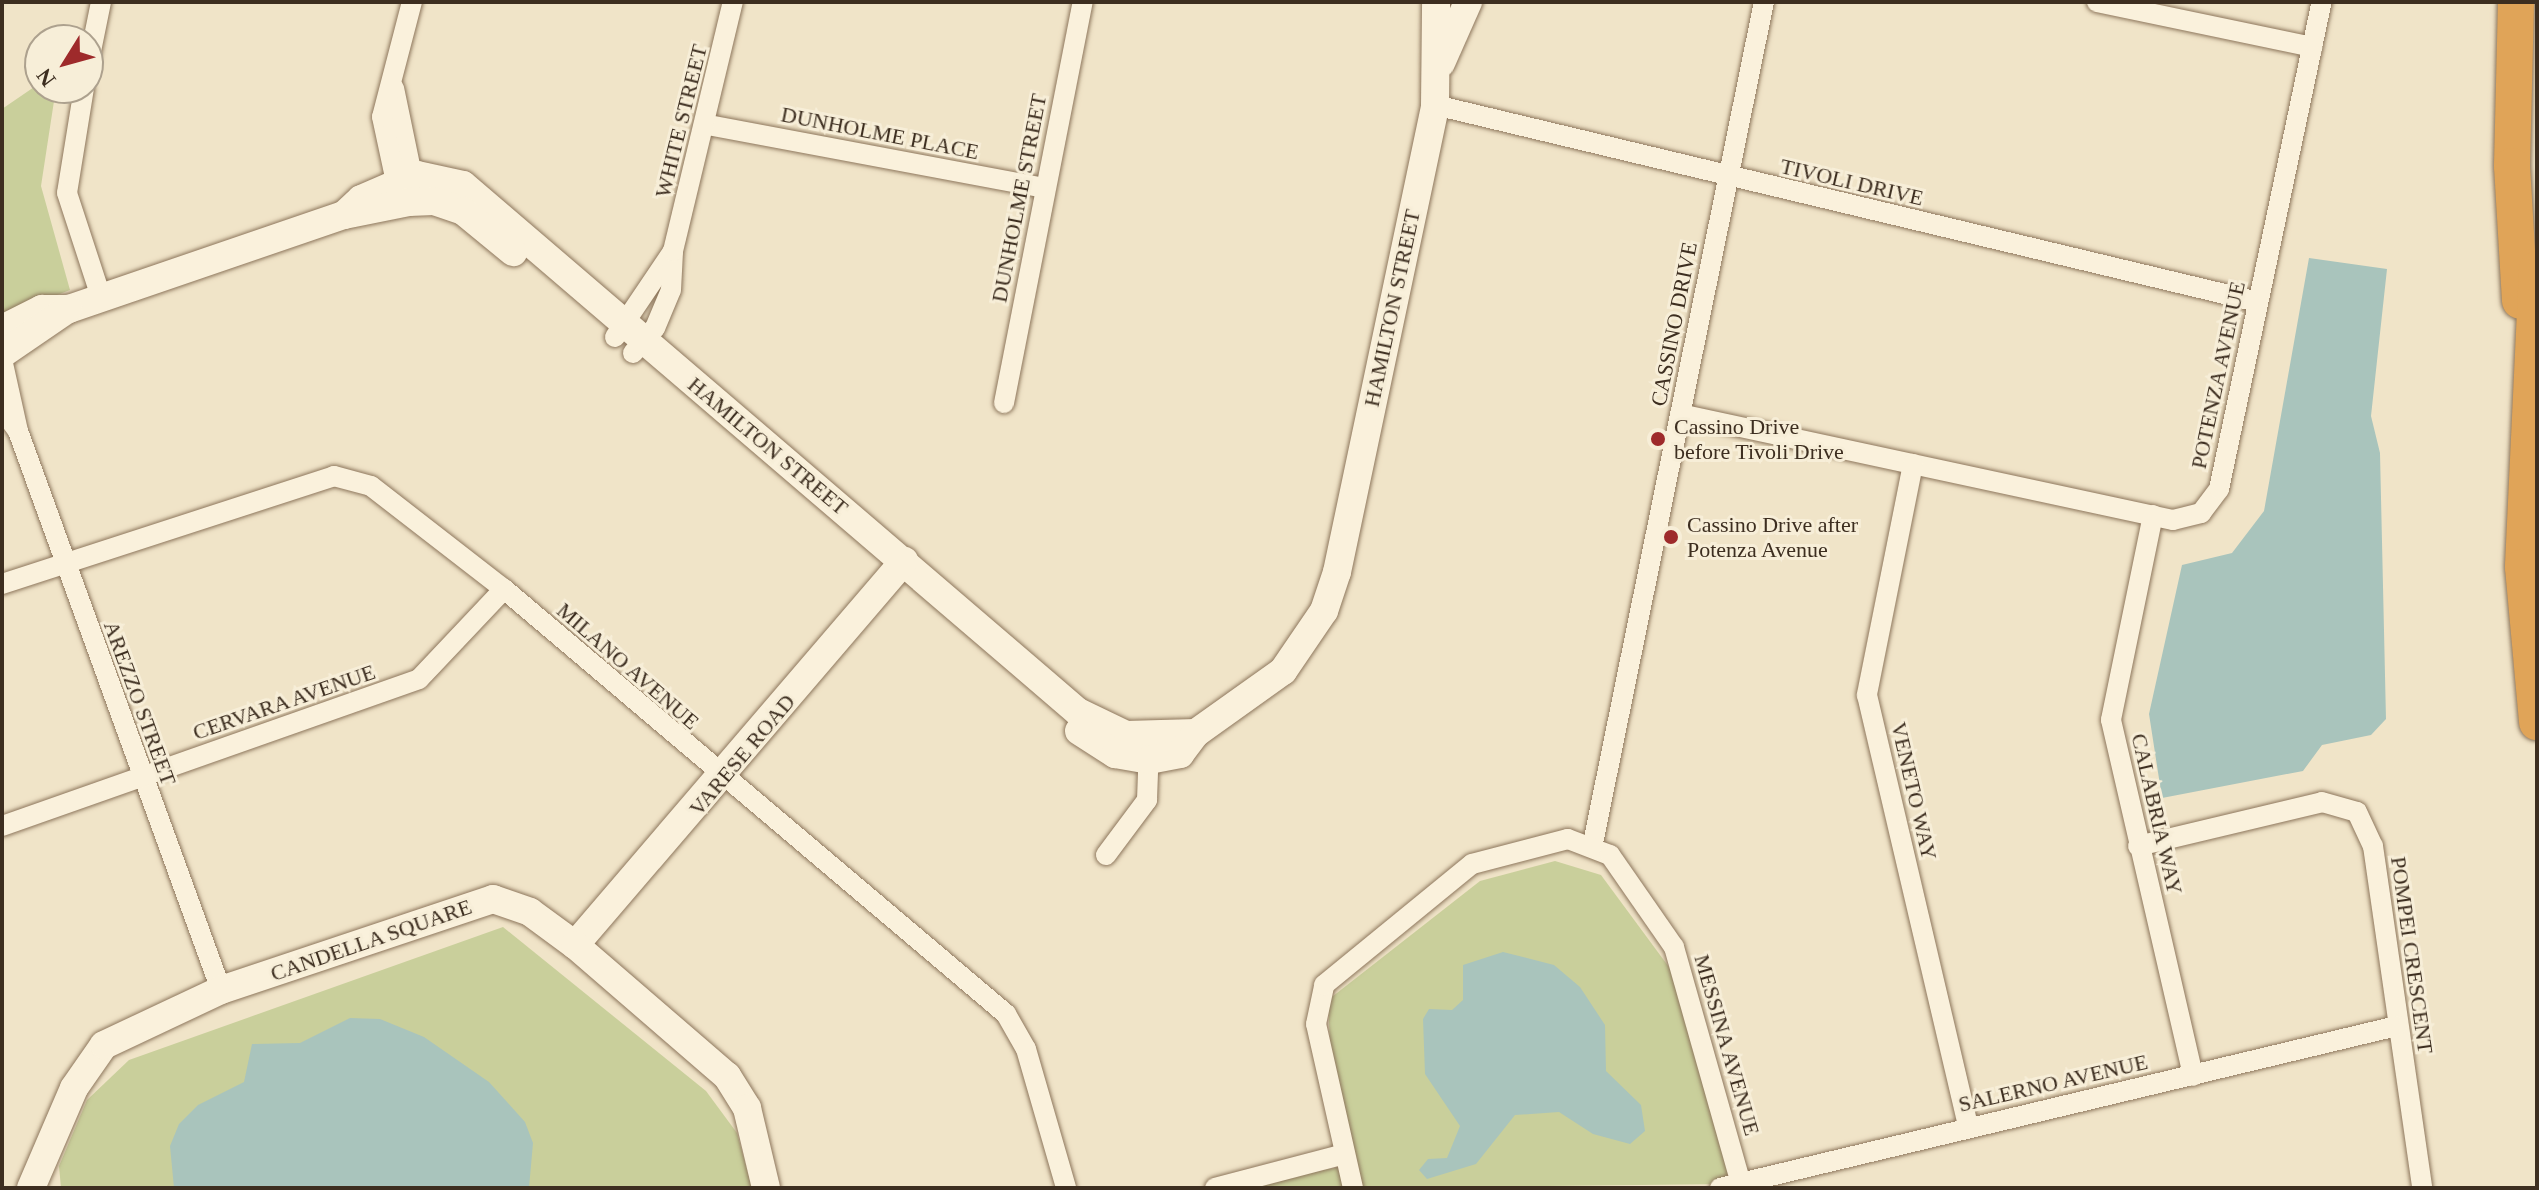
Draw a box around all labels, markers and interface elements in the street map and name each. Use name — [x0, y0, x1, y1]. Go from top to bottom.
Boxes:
north arrow — [24, 24, 104, 104]
street label: WHITE STREET — [649, 42, 713, 200]
text: N — [31, 64, 61, 91]
street label: DUNHOLME STREET — [986, 91, 1052, 305]
street label: DUNHOLME PLACE — [779, 101, 981, 165]
street label: TIVOLI DRIVE — [1778, 153, 1926, 211]
street label: HAMILTON STREET — [1358, 207, 1426, 409]
street label: CASSINO DRIVE — [1645, 240, 1703, 408]
street label: POTENZA AVENUE — [2185, 278, 2251, 472]
street label: HAMILTON STREET — [683, 371, 853, 521]
place label: Cassino Drive before Tivoli Drive — [1674, 413, 1844, 464]
marker: Cassino Drive before Tivoli Drive — [1649, 430, 1667, 448]
place label: Cassino Drive after Potenza Avenue — [1687, 511, 1858, 562]
marker: Cassino Drive after Potenza Avenue — [1662, 528, 1680, 546]
street label: MILANO AVENUE — [551, 597, 705, 735]
street label: AREZZO STREET — [98, 617, 182, 789]
street label: CERVARA AVENUE — [188, 658, 380, 746]
street label: VARESE ROAD — [683, 689, 801, 821]
street label: VENETO WAY — [1885, 719, 1943, 863]
street label: CALABRIA WAY — [2125, 730, 2189, 898]
street label: POMPEI CRESCENT — [2385, 855, 2439, 1055]
street label: CANDELLA SQUARE — [266, 893, 476, 987]
street label: MESSINA AVENUE — [1688, 950, 1766, 1140]
street label: SALERNO AVENUE — [1955, 1048, 2151, 1118]

